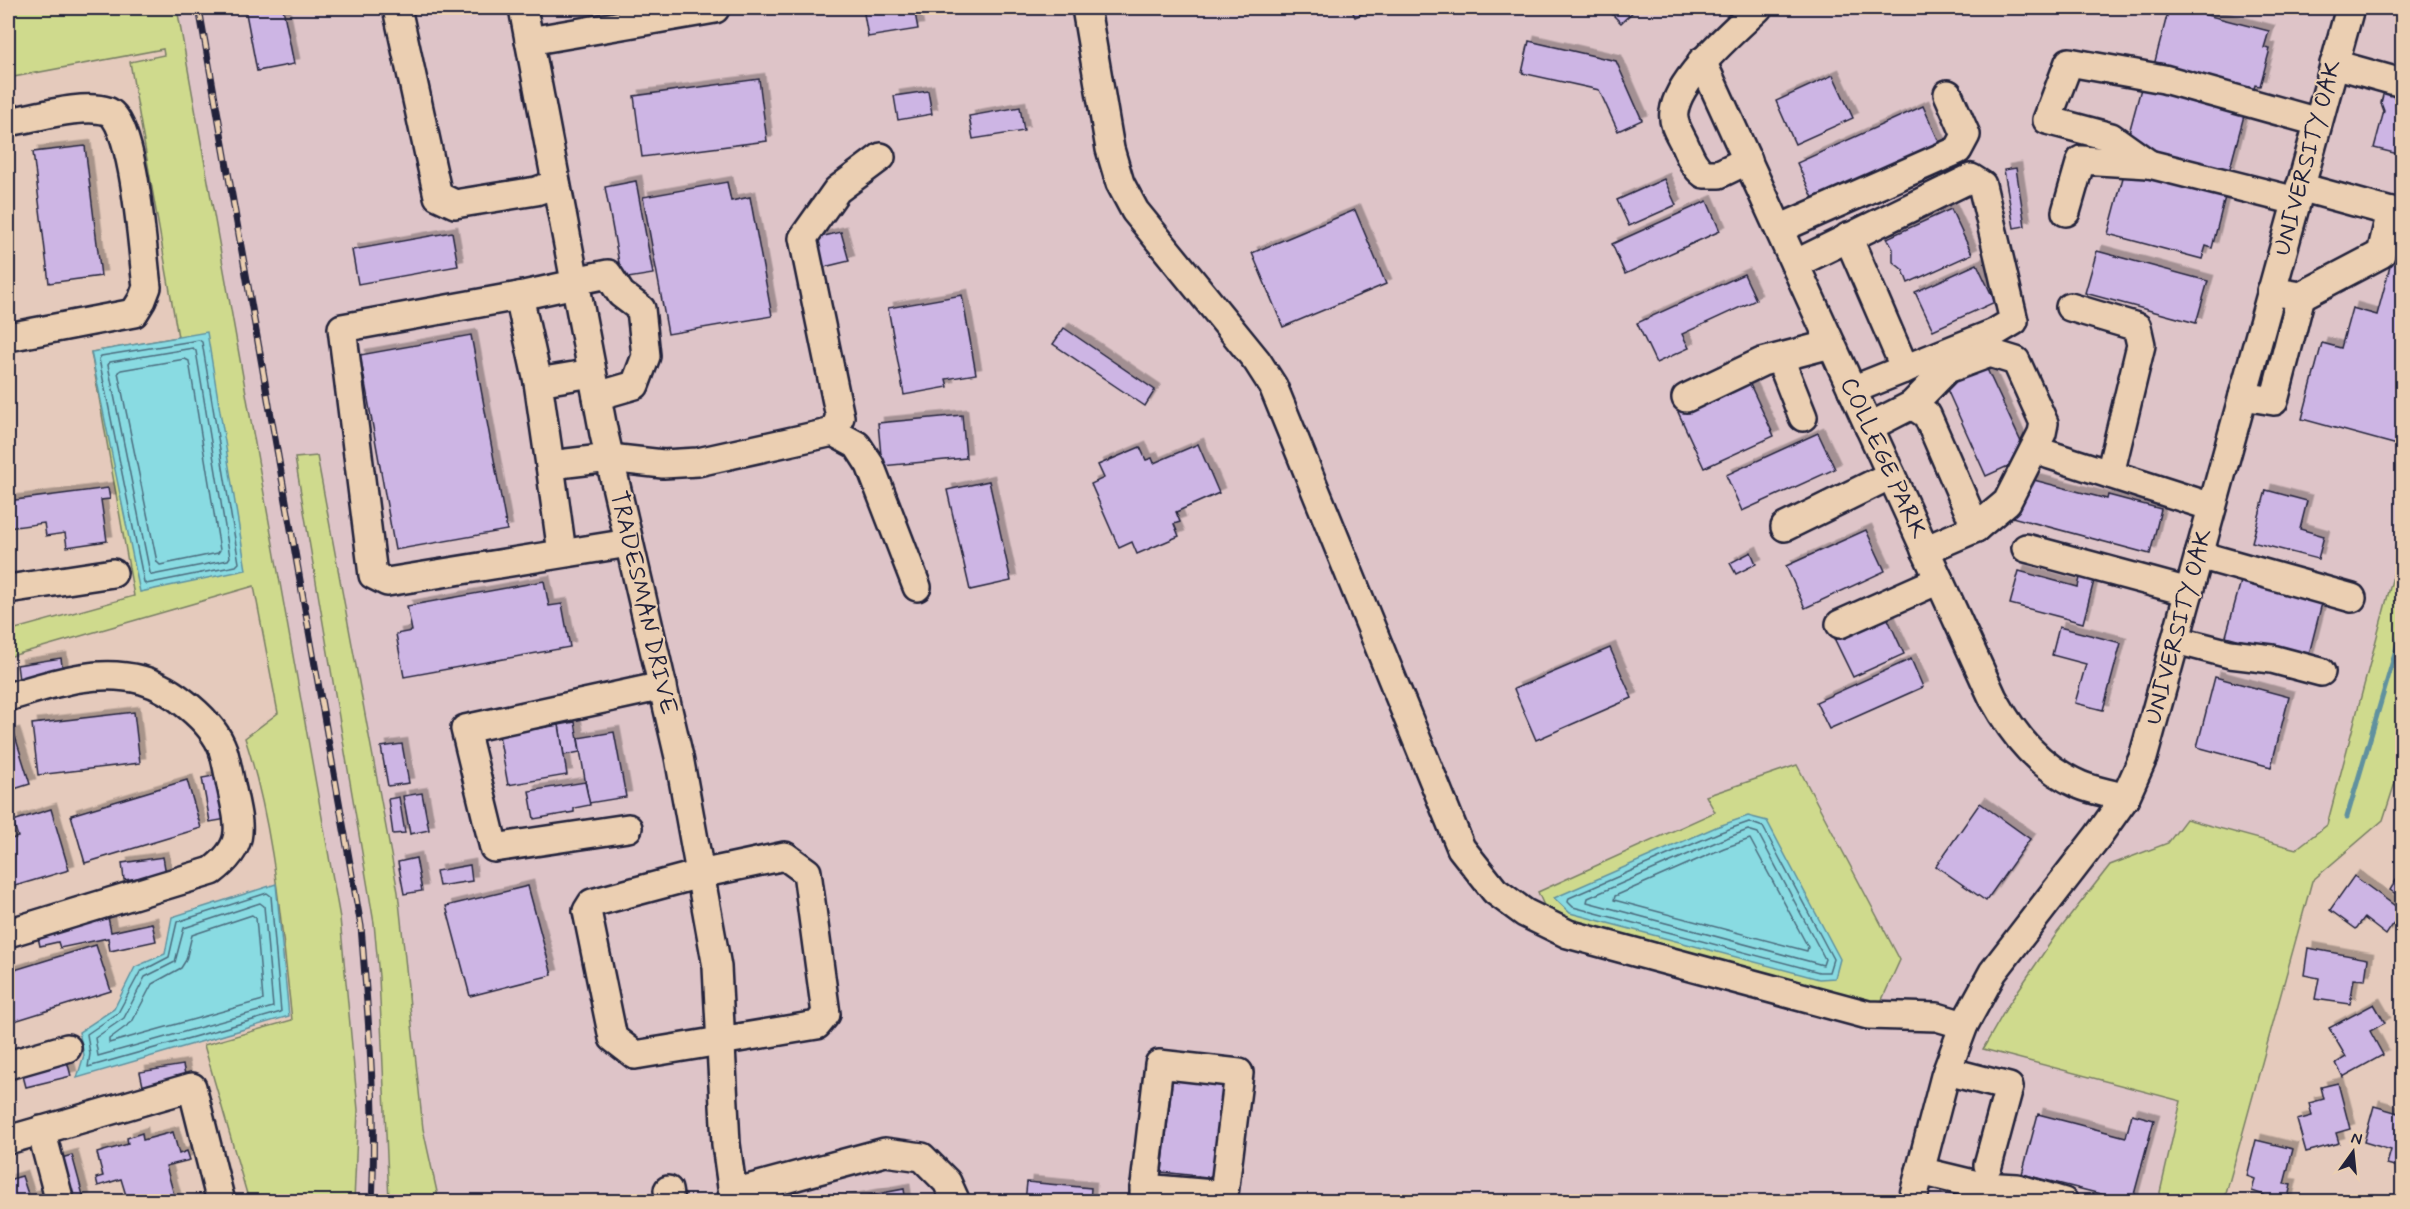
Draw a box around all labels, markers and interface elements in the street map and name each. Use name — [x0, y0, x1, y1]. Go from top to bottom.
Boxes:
street label: UNIVERSITY OAK — [2267, 57, 2349, 259]
street label: COLLEGE PARK — [1832, 373, 1934, 543]
street label: TRADESMAN DRIVE — [602, 488, 684, 718]
street label: UNIVERSITY OAK — [2138, 526, 2220, 728]
north arrow — [2323, 1122, 2383, 1182]
text: N — [2349, 1127, 2364, 1150]

